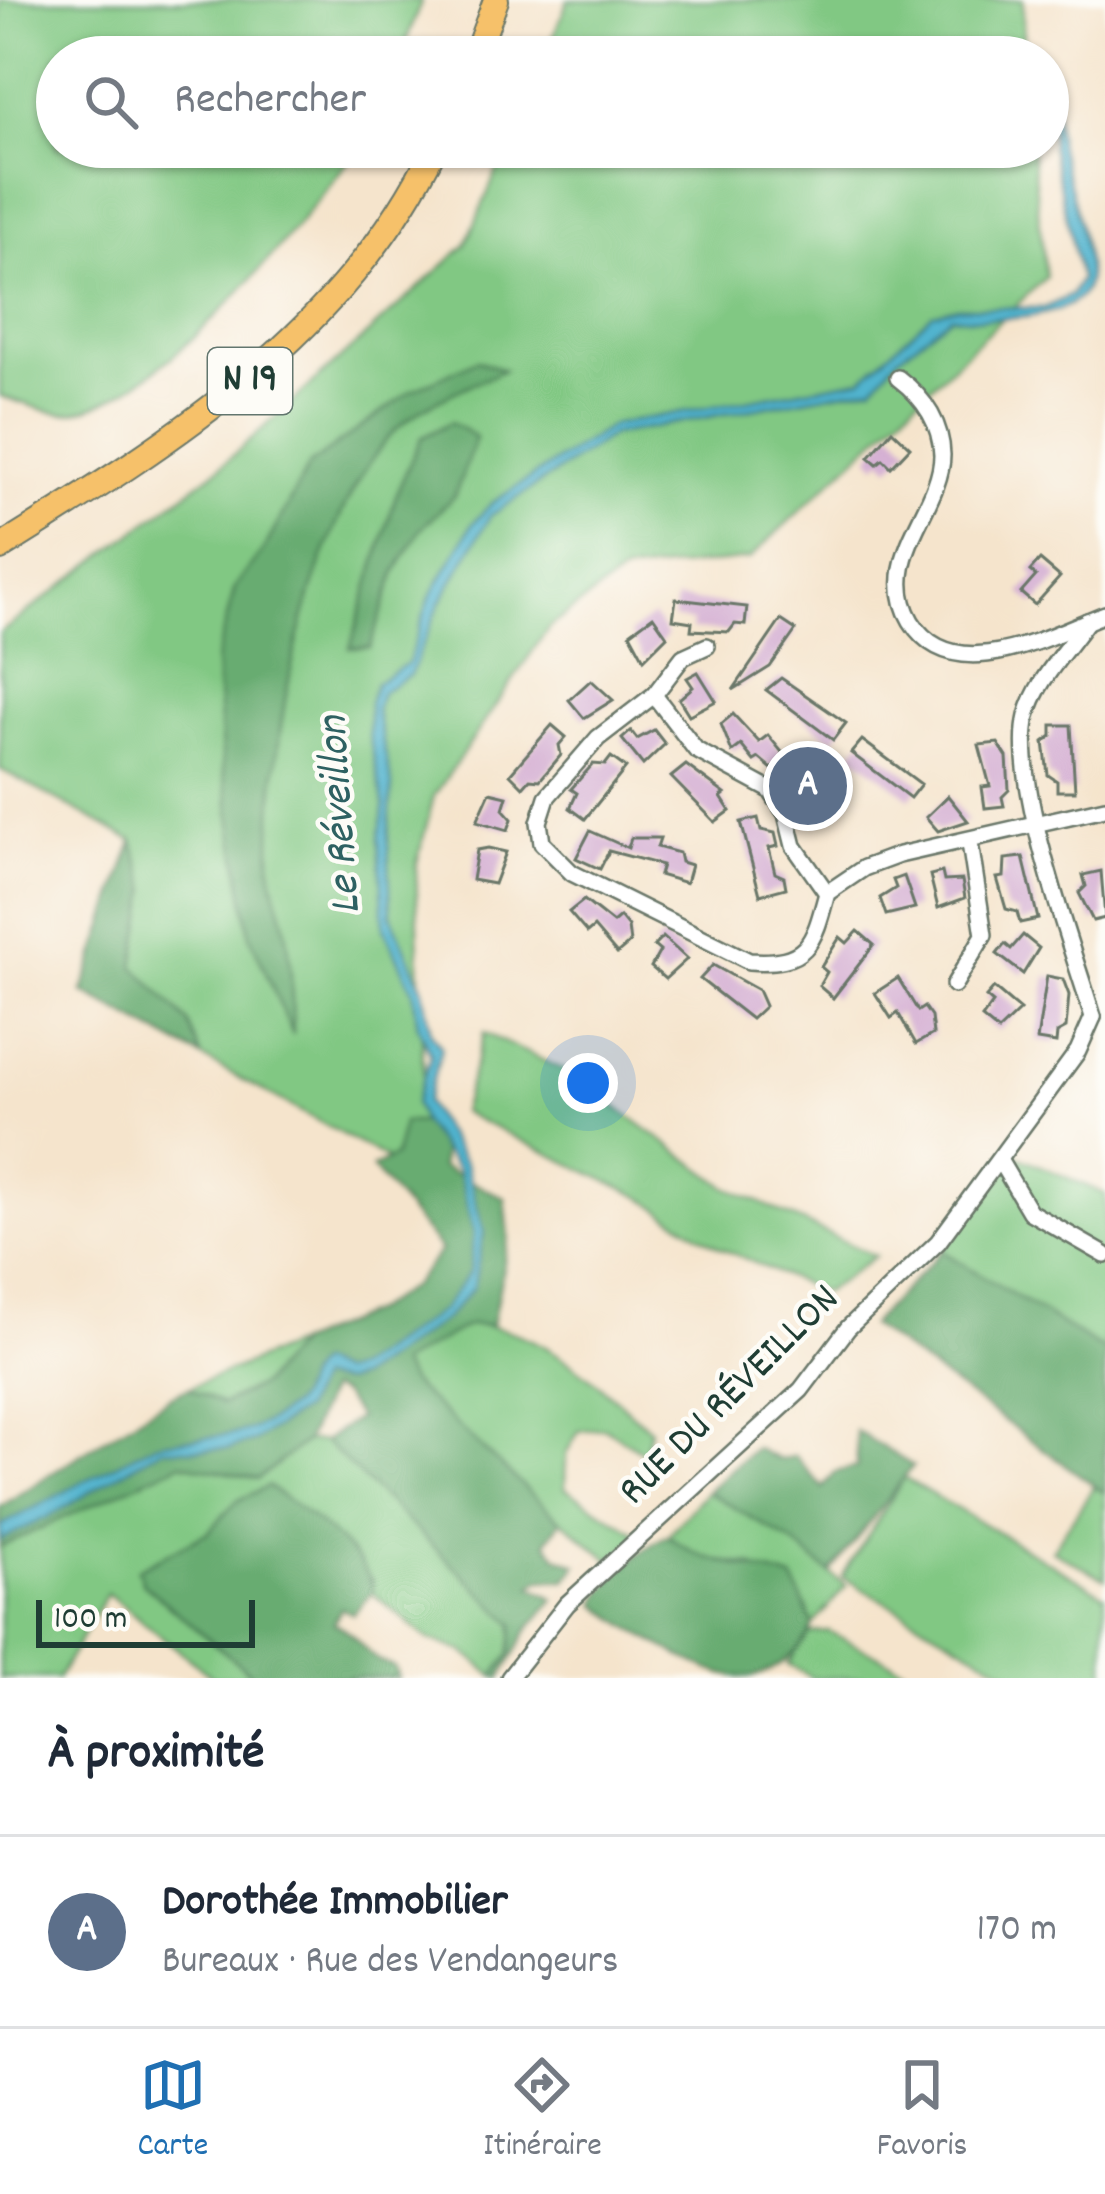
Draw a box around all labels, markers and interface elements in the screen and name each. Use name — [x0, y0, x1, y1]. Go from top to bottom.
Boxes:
search box — [36, 36, 1069, 168]
icon: search — [78, 69, 144, 135]
text: Rechercher — [174, 70, 366, 134]
road number: N 19 — [208, 348, 292, 414]
water label: Le Réveillon — [303, 712, 381, 916]
pin: A — [769, 741, 847, 831]
your location — [558, 1053, 618, 1113]
street label: RUE DU RÉVEILLON — [607, 1273, 855, 1521]
scale bar — [36, 1594, 255, 1647]
text: 100 m — [54, 1597, 127, 1644]
text: À proximité — [48, 1720, 265, 1792]
text: Dorothée Immobilier — [162, 1872, 508, 1936]
text: A — [76, 1904, 98, 1959]
text: 170 m — [977, 1904, 1057, 1959]
text: Bureaux · Rue des Vendangeurs — [162, 1936, 618, 1991]
tab: Carte — [138, 2052, 208, 2171]
tab: Itinéraire — [483, 2052, 602, 2171]
tab: Favoris — [877, 2052, 968, 2171]

